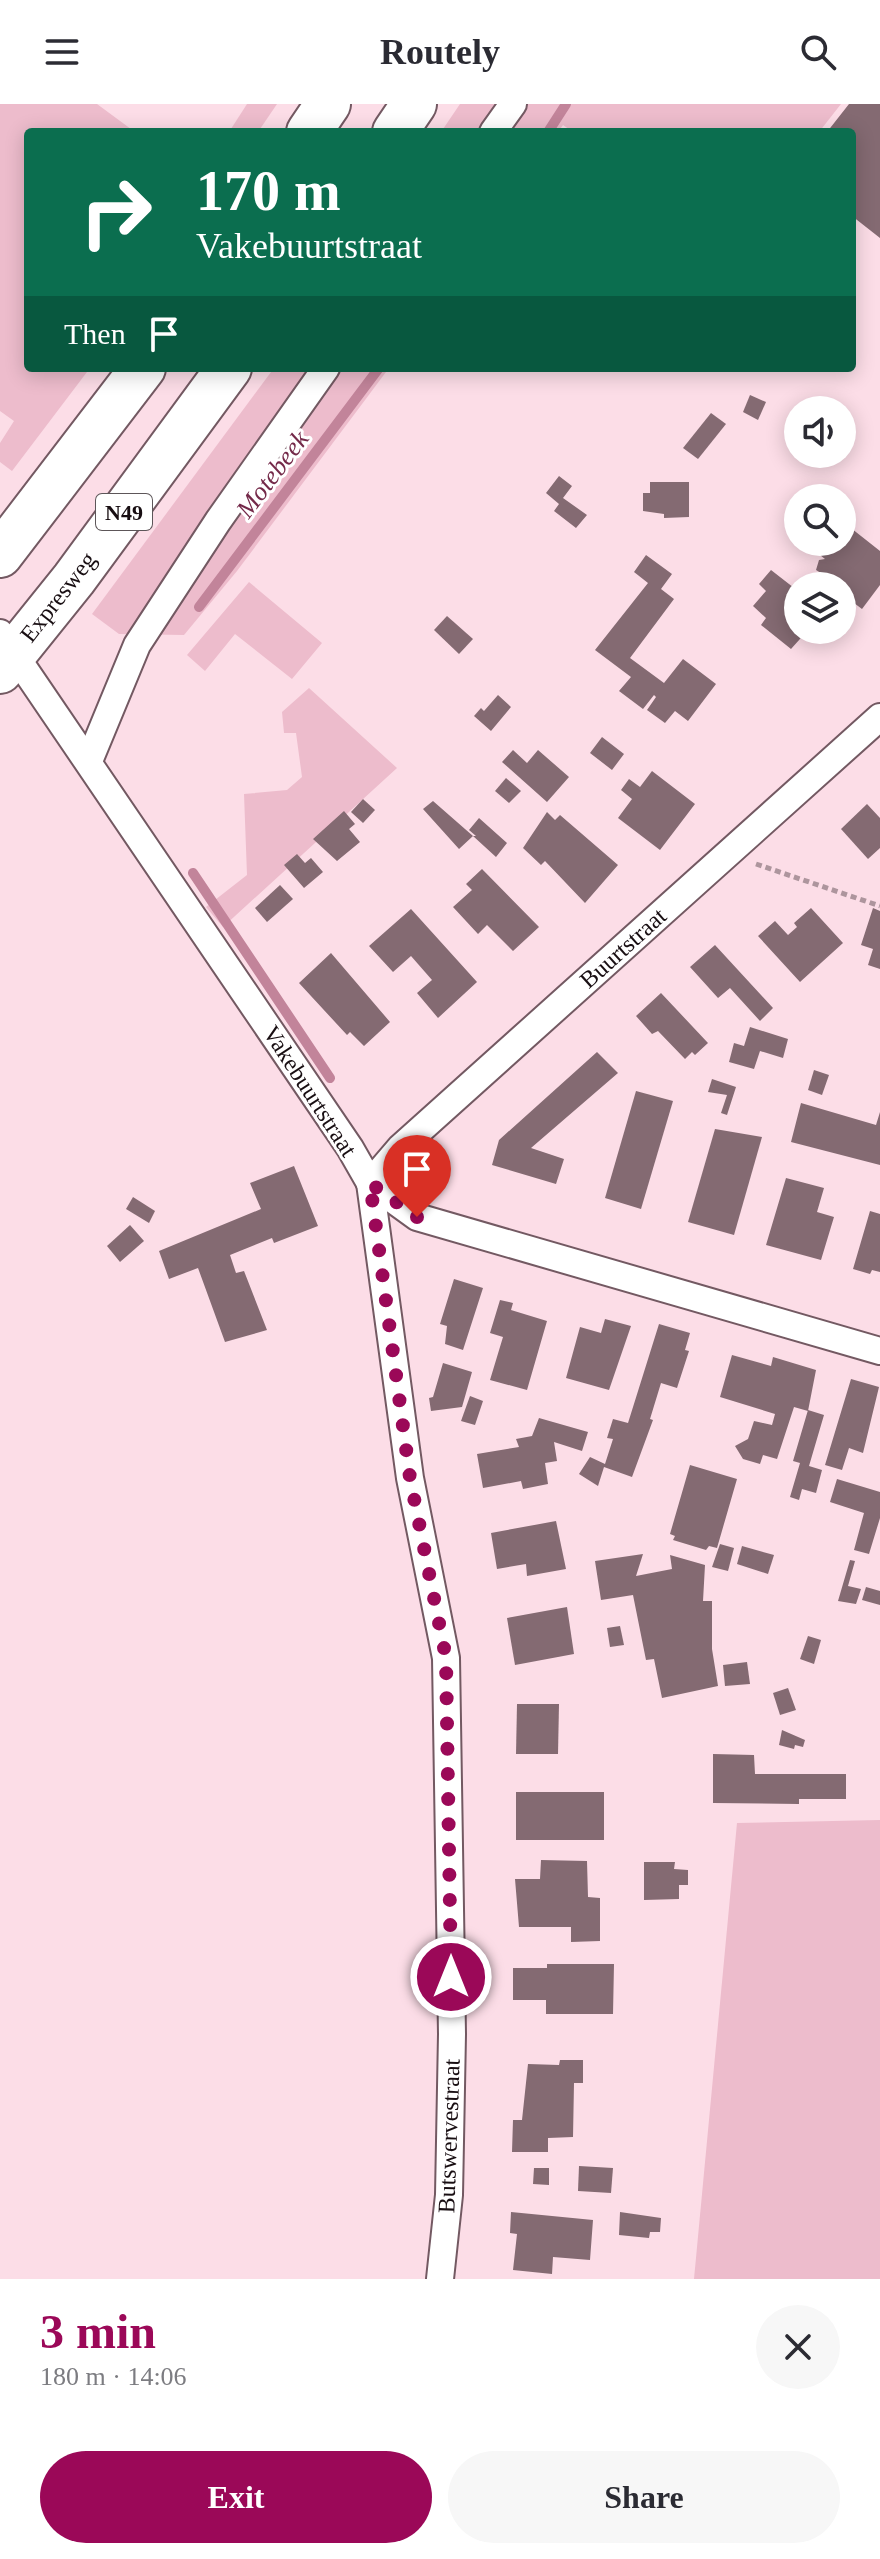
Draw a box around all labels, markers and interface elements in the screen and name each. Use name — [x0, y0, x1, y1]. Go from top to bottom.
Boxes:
icon: menu — [40, 30, 84, 74]
icon: search — [796, 30, 840, 74]
text: Routely — [380, 32, 500, 72]
icon: right — [64, 160, 168, 264]
text: 170 m — [196, 160, 341, 222]
text: Vakebuurtstraat — [196, 226, 422, 266]
icon: arrive — [142, 312, 186, 356]
text: Then — [64, 317, 126, 350]
map controls — [784, 396, 856, 644]
button: sound — [784, 396, 856, 468]
water label: Motebeek — [230, 425, 315, 524]
button: search — [784, 484, 856, 556]
road number: N49 — [96, 494, 152, 530]
street label: Expresweg — [15, 547, 101, 647]
button: layers — [784, 572, 856, 644]
street label: Buurtstraat — [575, 902, 672, 993]
street label: Vakebuurtstraat — [258, 1021, 362, 1162]
pin — [383, 1135, 451, 1217]
icon: arrive — [395, 1147, 439, 1191]
position arrow — [409, 1935, 493, 2019]
street label: Butswervestraat — [433, 2058, 465, 2214]
text: 3 min — [40, 2305, 156, 2358]
button: close — [756, 2305, 840, 2389]
text: 180 m · 14:06 — [40, 2362, 187, 2391]
button: Exit — [40, 2451, 432, 2543]
button: Share — [448, 2451, 840, 2543]

